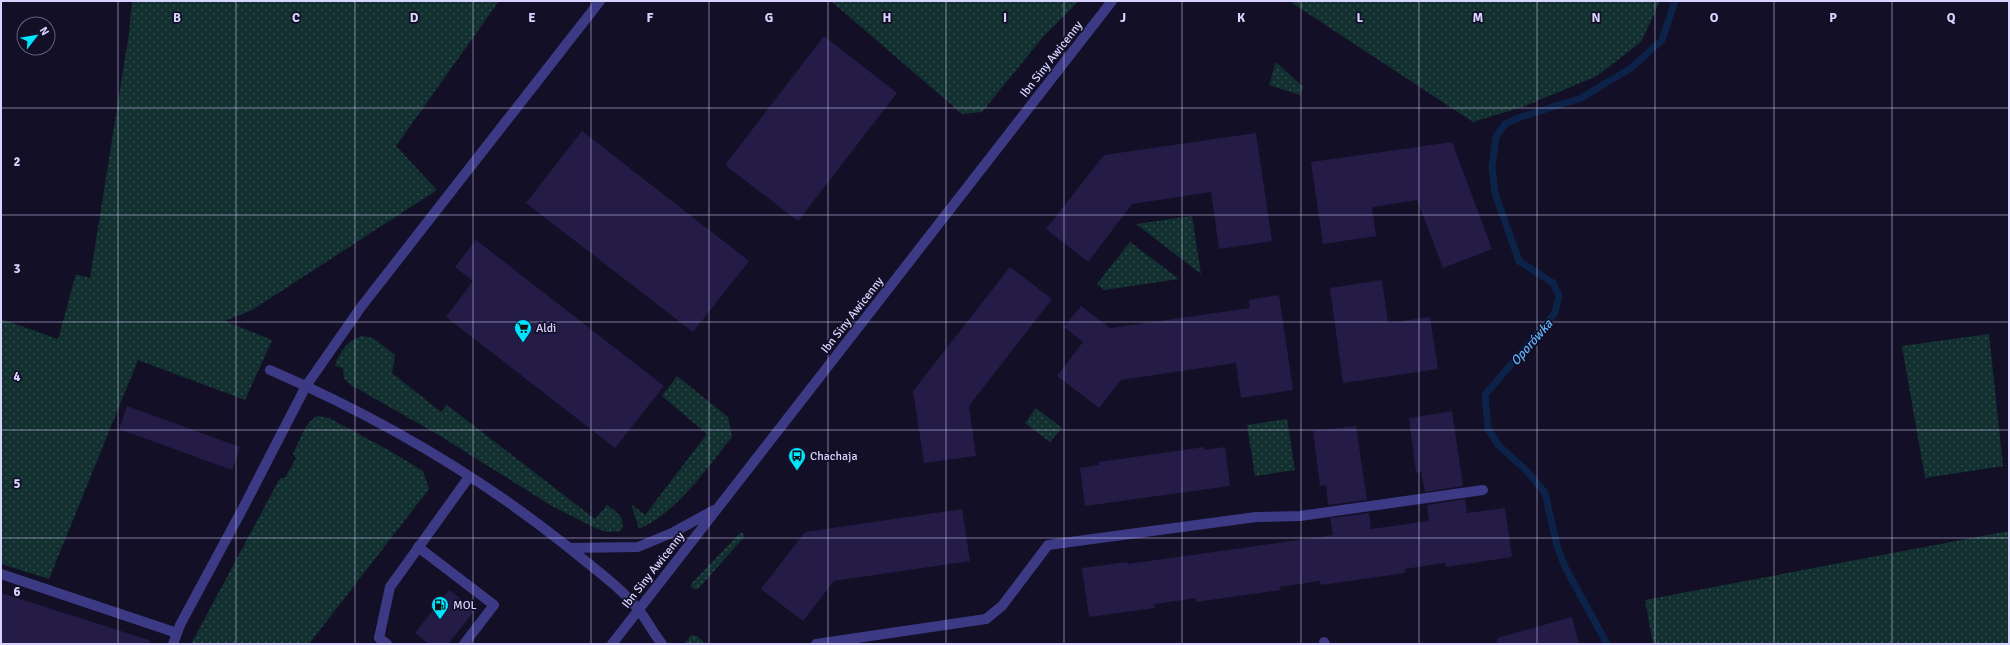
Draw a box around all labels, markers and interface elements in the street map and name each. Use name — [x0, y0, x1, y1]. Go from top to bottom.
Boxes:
text: B — [173, 10, 181, 26]
text: C — [292, 10, 300, 26]
text: D — [410, 10, 419, 26]
text: E — [528, 10, 536, 26]
text: F — [647, 10, 654, 26]
text: G — [765, 10, 773, 26]
text: H — [883, 10, 891, 26]
text: I — [1003, 10, 1007, 26]
text: J — [1120, 10, 1126, 26]
text: K — [1237, 10, 1245, 26]
text: L — [1357, 10, 1364, 26]
text: M — [1473, 10, 1484, 26]
text: N — [1591, 10, 1601, 26]
text: O — [1710, 10, 1719, 26]
text: P — [1829, 10, 1837, 26]
text: Q — [1947, 10, 1956, 26]
north arrow — [16, 16, 56, 56]
street label: Ibn Siny Awicenny — [1017, 18, 1086, 101]
text: N — [37, 24, 52, 38]
text: 2 — [13, 154, 21, 170]
text: 3 — [13, 261, 21, 277]
street label: Ibn Siny Awicenny — [818, 274, 887, 357]
water label: Oporówka — [1507, 316, 1556, 369]
supermarket icon: Aldi — [513, 318, 533, 343]
place label: Aldi — [536, 321, 556, 336]
text: 4 — [13, 369, 21, 385]
bus stop icon: Chachaja — [787, 446, 807, 471]
place label: Chachaja — [810, 449, 858, 464]
text: 5 — [13, 476, 21, 492]
street label: Ibn Siny Awicenny — [619, 529, 688, 612]
text: 6 — [13, 584, 21, 600]
fuel station icon: MOL — [430, 595, 450, 620]
place label: MOL — [453, 598, 477, 613]

